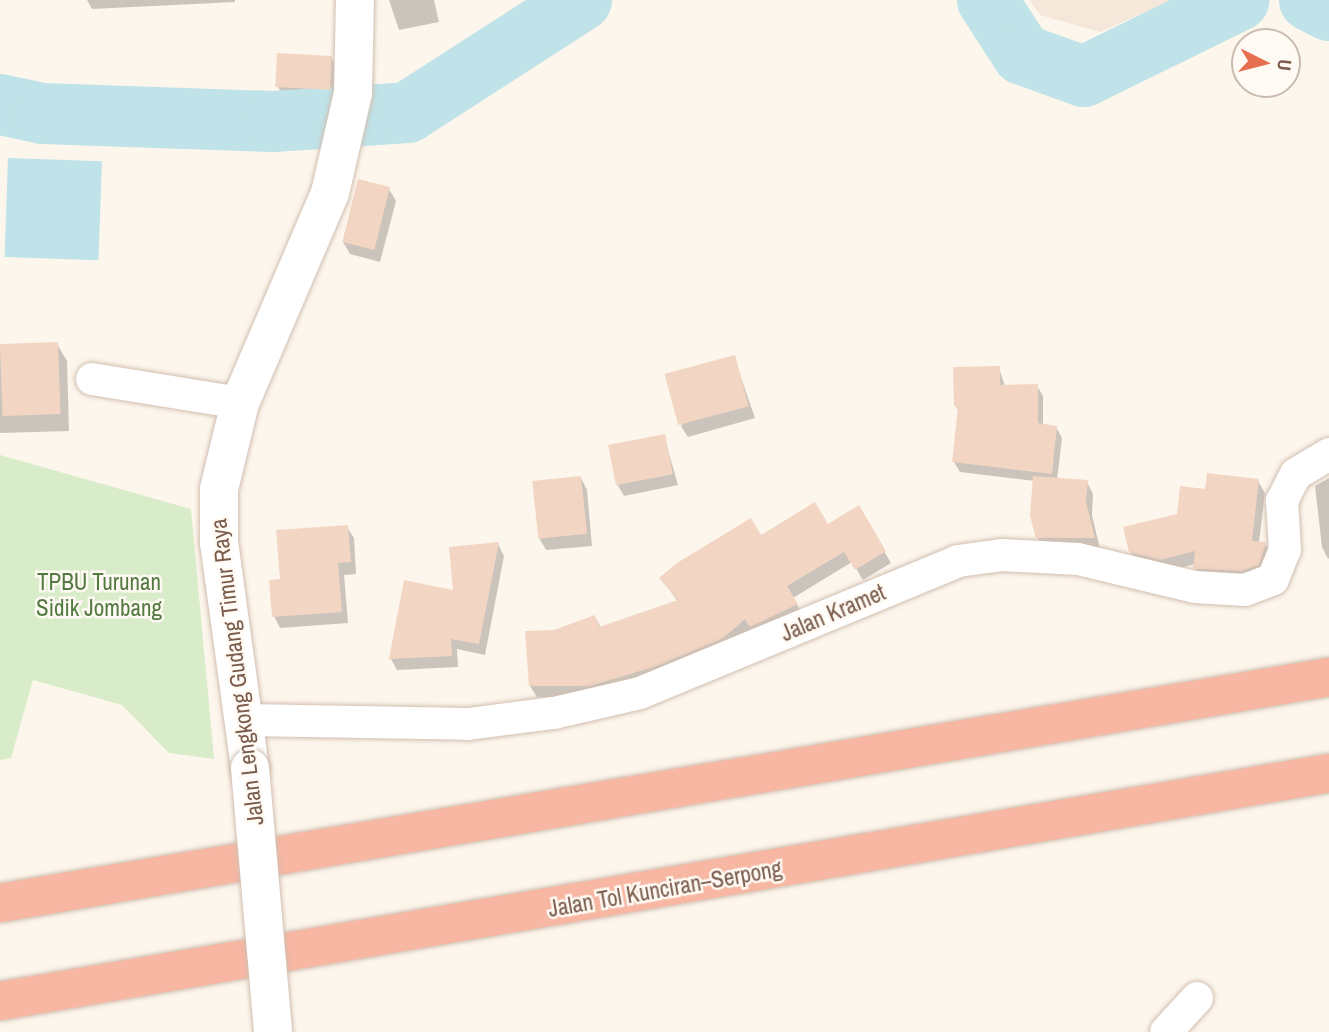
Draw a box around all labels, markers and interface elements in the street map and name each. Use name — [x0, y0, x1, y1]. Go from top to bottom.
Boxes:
north arrow — [1231, 28, 1301, 98]
text: U — [1271, 58, 1298, 72]
street label: Jalan Lengkong Gudang Timur Raya — [204, 517, 270, 827]
park label: TPBU Turunan Sidik Jombang — [36, 568, 162, 622]
street label: Jalan Kramet — [776, 579, 890, 647]
street label: Jalan Tol Kunciran–Serpong — [546, 855, 784, 923]

